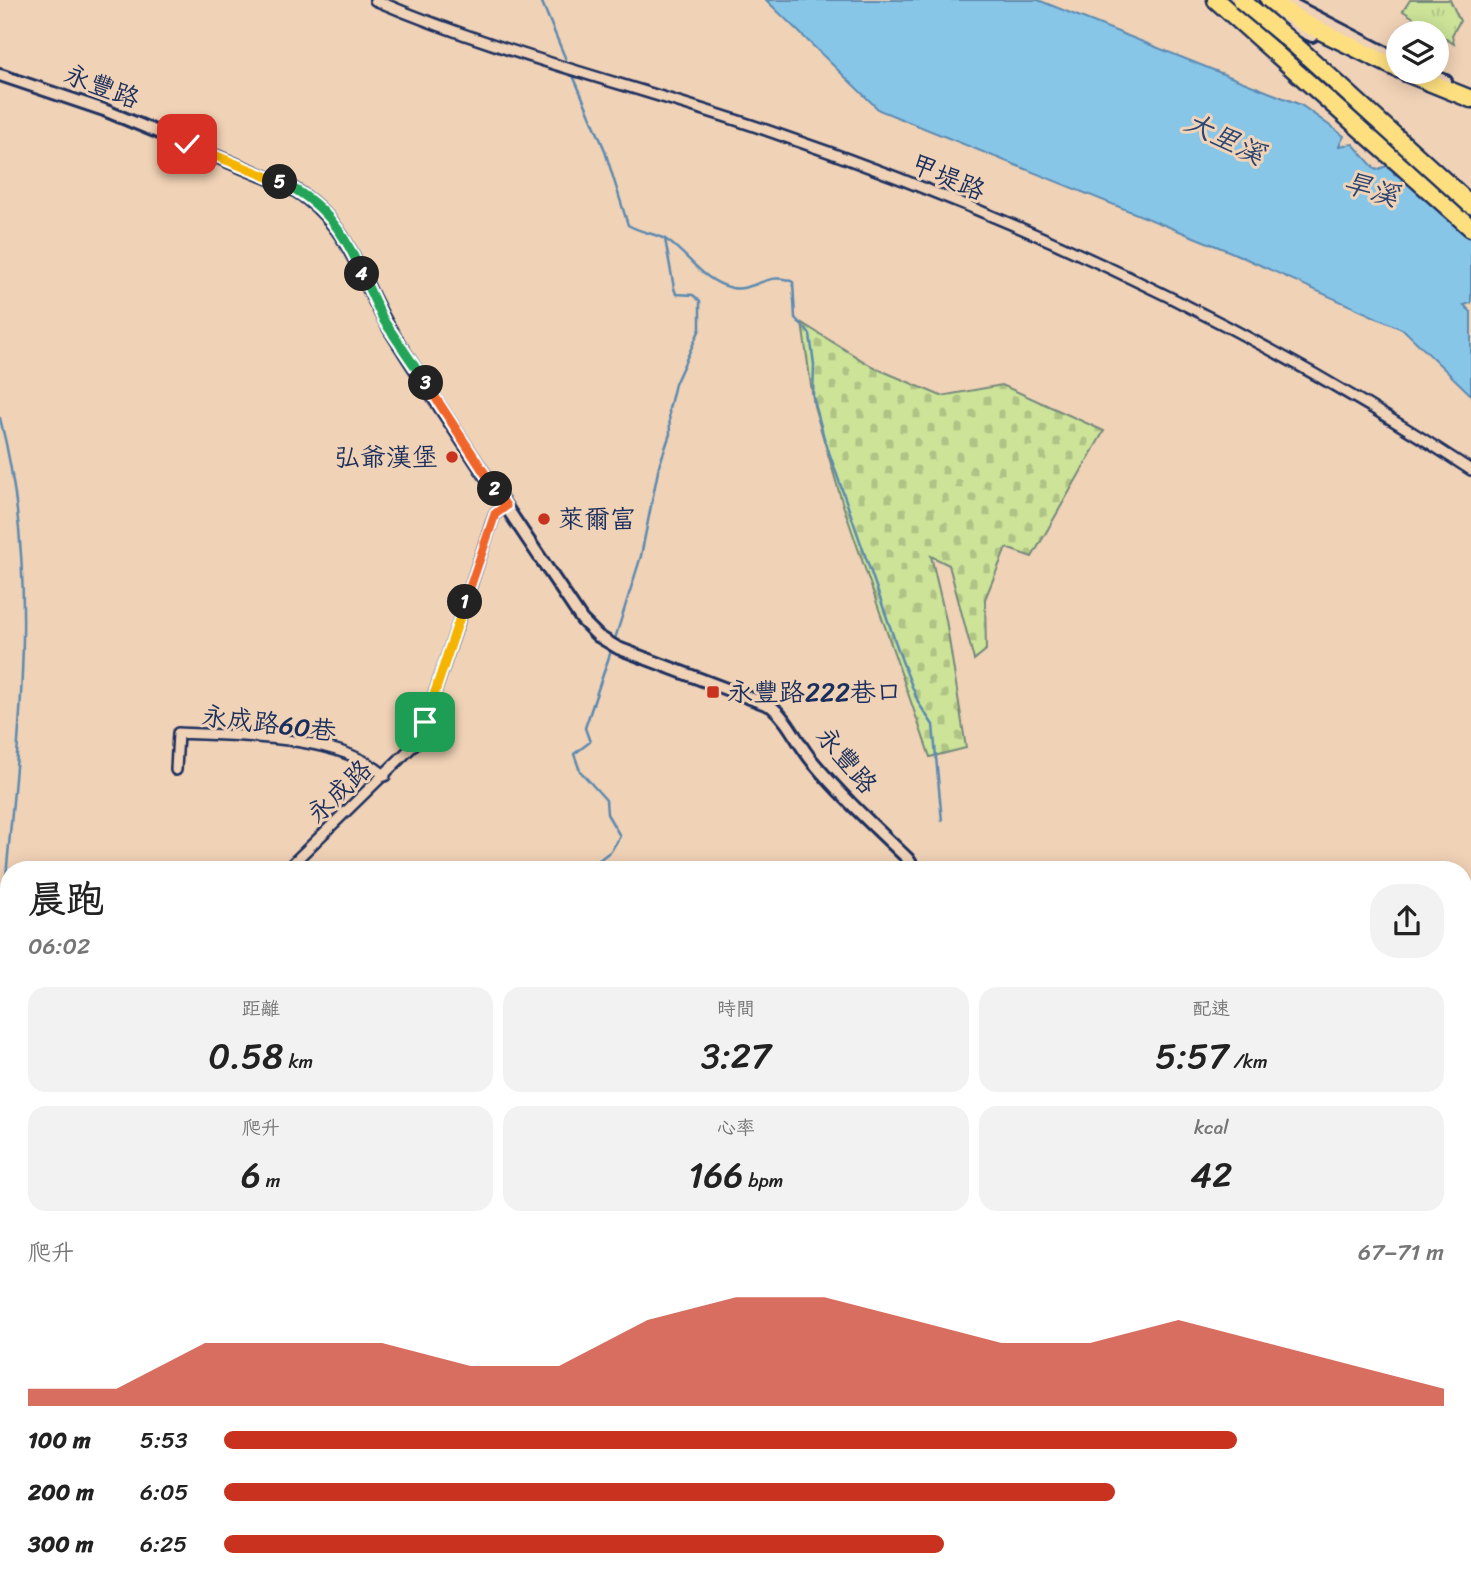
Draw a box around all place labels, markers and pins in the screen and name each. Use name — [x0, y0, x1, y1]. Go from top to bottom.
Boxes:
pin — [157, 114, 217, 174]
pin: 5 — [262, 164, 298, 200]
pin: 4 — [344, 256, 380, 292]
pin: 3 — [408, 366, 444, 400]
place label: 弘爺漢堡 — [334, 434, 438, 480]
marker: 弘爺漢堡 — [444, 449, 460, 465]
pin: 2 — [477, 472, 512, 506]
place label: 萊爾富 — [558, 496, 636, 542]
marker: 萊爾富 — [536, 511, 552, 527]
pin: 1 — [448, 584, 482, 620]
place label: 永豐路222巷口 — [727, 669, 902, 715]
marker: 永豐路222巷口 — [705, 684, 721, 700]
pin — [395, 692, 455, 752]

